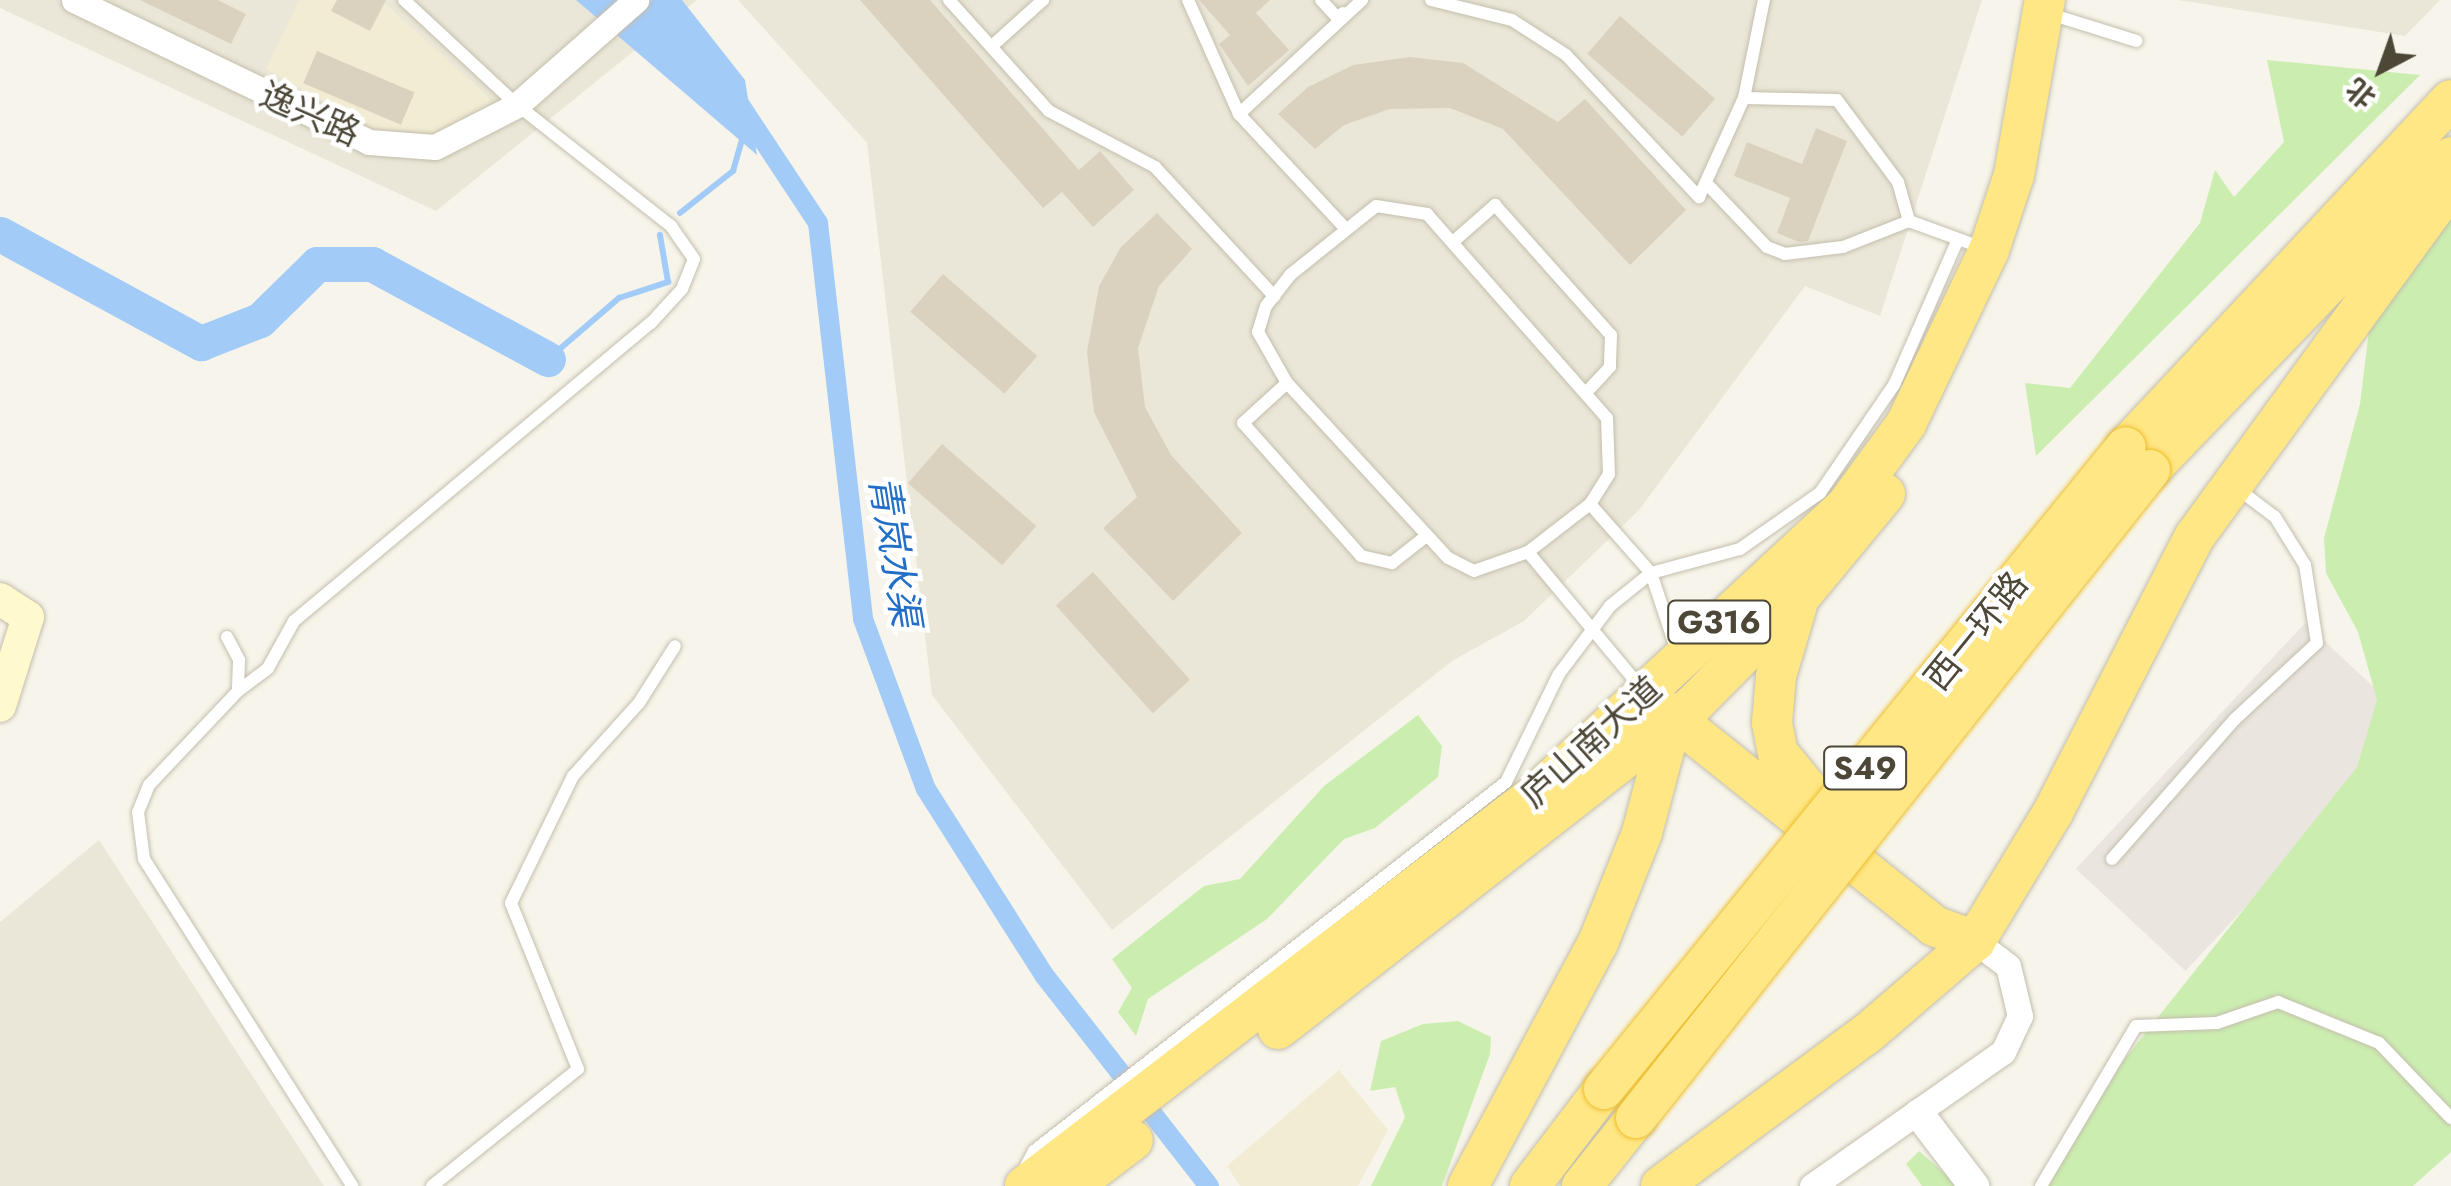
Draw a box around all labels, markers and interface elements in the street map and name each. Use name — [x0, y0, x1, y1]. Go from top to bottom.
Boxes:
north arrow — [2331, 20, 2431, 120]
text: 北 — [2337, 68, 2385, 118]
street label: 逸兴路 — [253, 73, 367, 155]
water label: 青岚水渠 — [861, 472, 929, 630]
street label: 西一环路 — [1916, 563, 2036, 699]
road number: G316 — [1666, 595, 1772, 649]
street label: 庐山南大道 — [1512, 668, 1670, 816]
road number: S49 — [1822, 741, 1908, 795]

